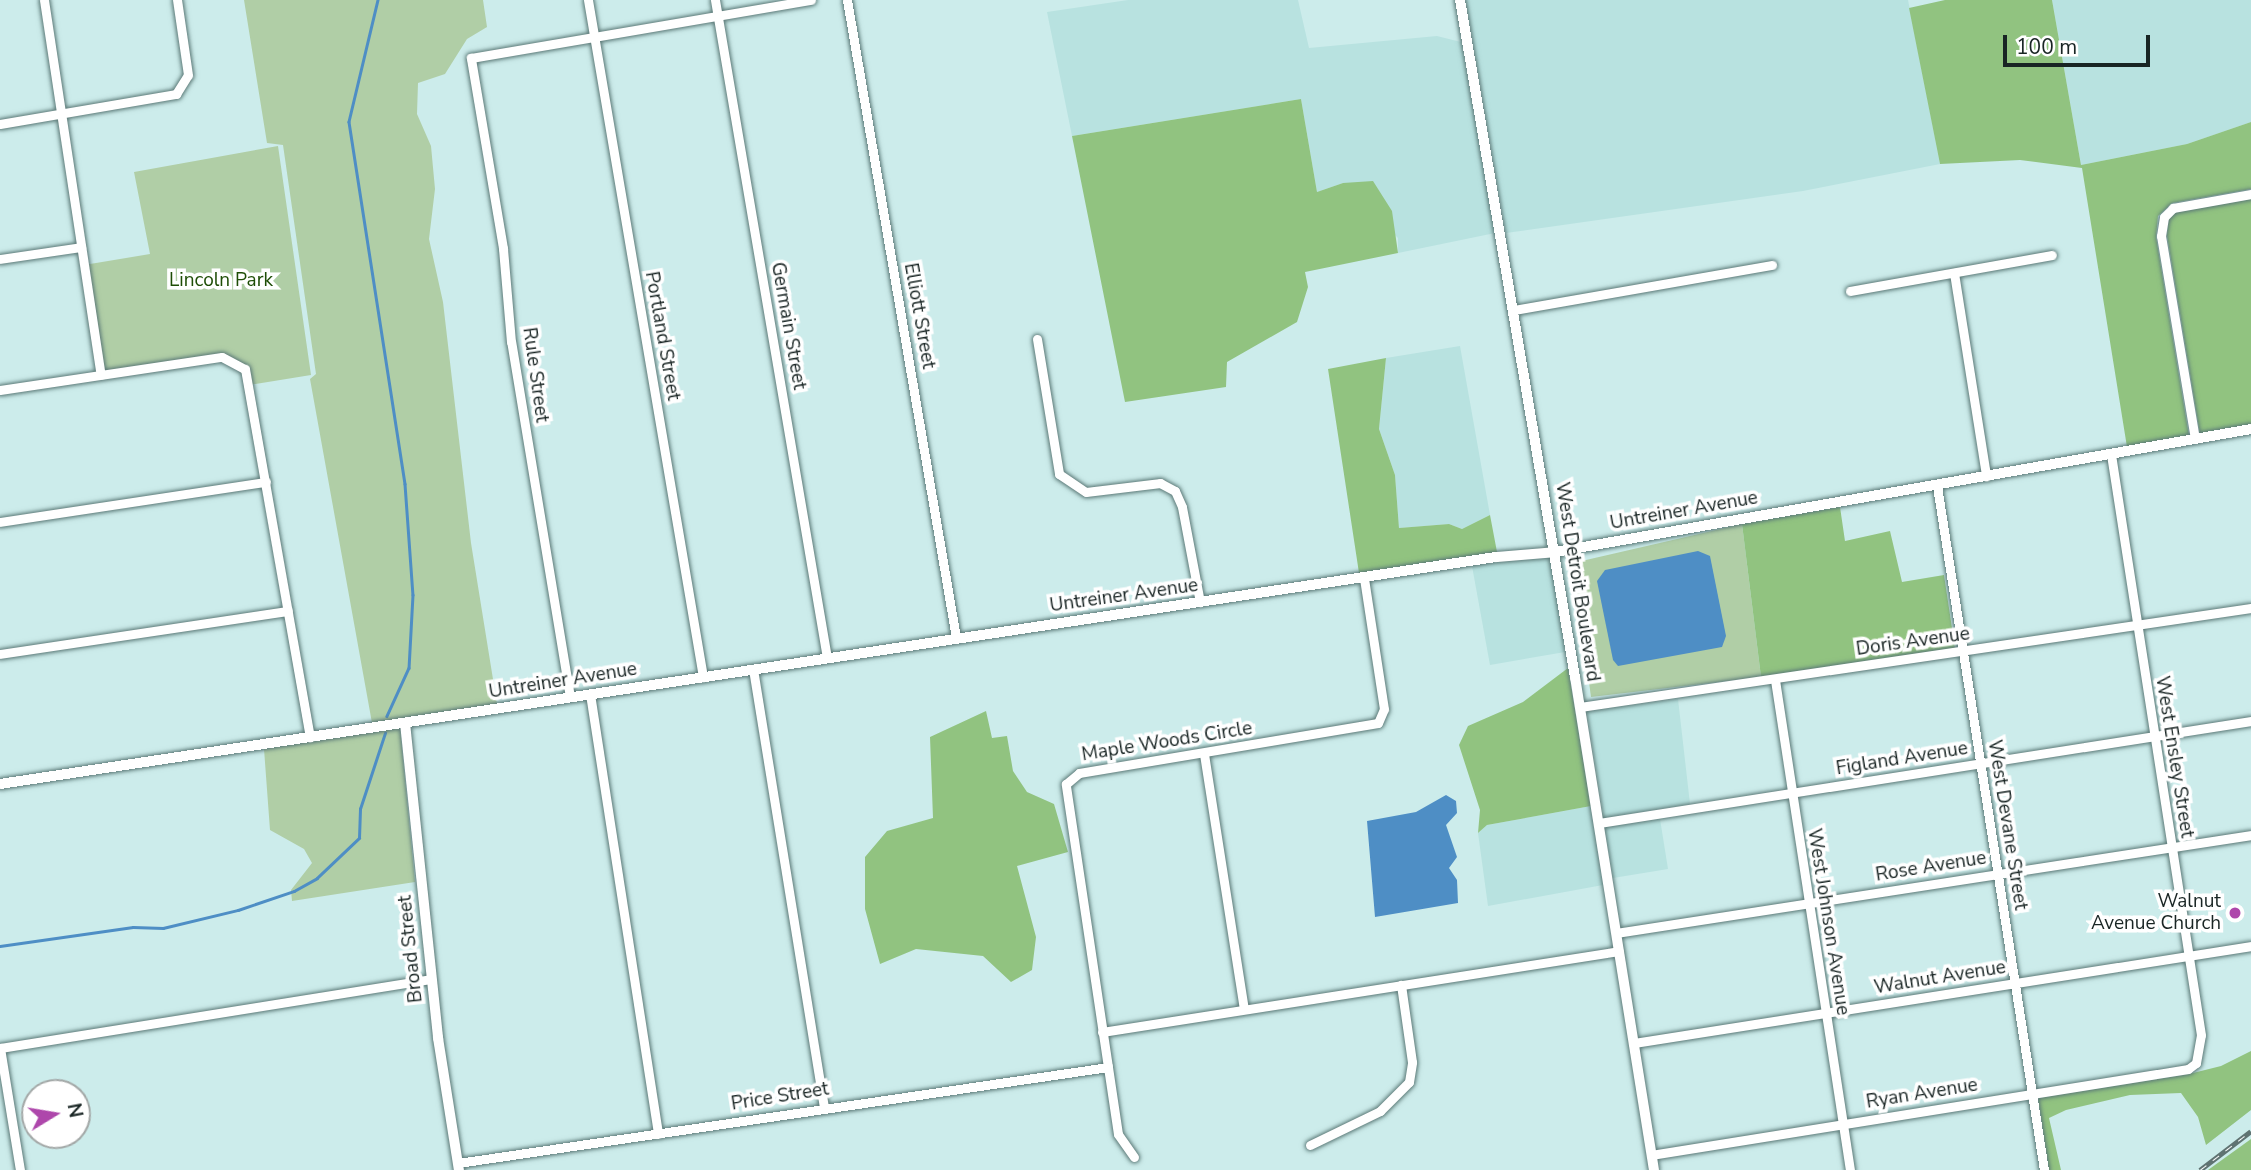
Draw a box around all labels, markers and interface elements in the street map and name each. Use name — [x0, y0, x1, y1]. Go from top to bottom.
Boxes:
scale bar — [2006, 21, 2153, 65]
text: 100 m — [2016, 33, 2077, 61]
street label: Germain Street — [766, 261, 810, 391]
street label: Elliott Street — [898, 261, 940, 371]
park label: Lincoln Park — [169, 270, 273, 292]
street label: Portland Street — [639, 270, 685, 402]
street label: Rule Street — [517, 326, 553, 424]
street label: West Detroit Boulevard — [1550, 481, 1604, 683]
street label: Untreiner Avenue — [1608, 487, 1760, 535]
street label: Untreiner Avenue — [1048, 574, 1200, 618]
street label: Doris Avenue — [1855, 623, 1971, 661]
street label: Untreiner Avenue — [487, 658, 639, 704]
street label: West Ensley Street — [2150, 674, 2198, 840]
street label: Maple Woods Circle — [1080, 717, 1254, 767]
street label: Figland Avenue — [1835, 737, 1969, 781]
street label: West Devane Street — [1982, 738, 2032, 912]
street label: West Johnson Avenue — [1802, 827, 1854, 1017]
street label: Rose Avenue — [1874, 847, 1988, 887]
place label: Walnut Avenue Church — [2091, 891, 2221, 935]
street label: Broad Street — [394, 894, 428, 1004]
marker: Walnut Avenue Church — [2227, 905, 2243, 921]
street label: Walnut Avenue — [1872, 956, 2008, 1000]
street label: Ryan Avenue — [1865, 1074, 1979, 1114]
street label: Price Street — [730, 1078, 830, 1116]
north arrow — [21, 1079, 91, 1149]
text: N — [61, 1101, 89, 1120]

